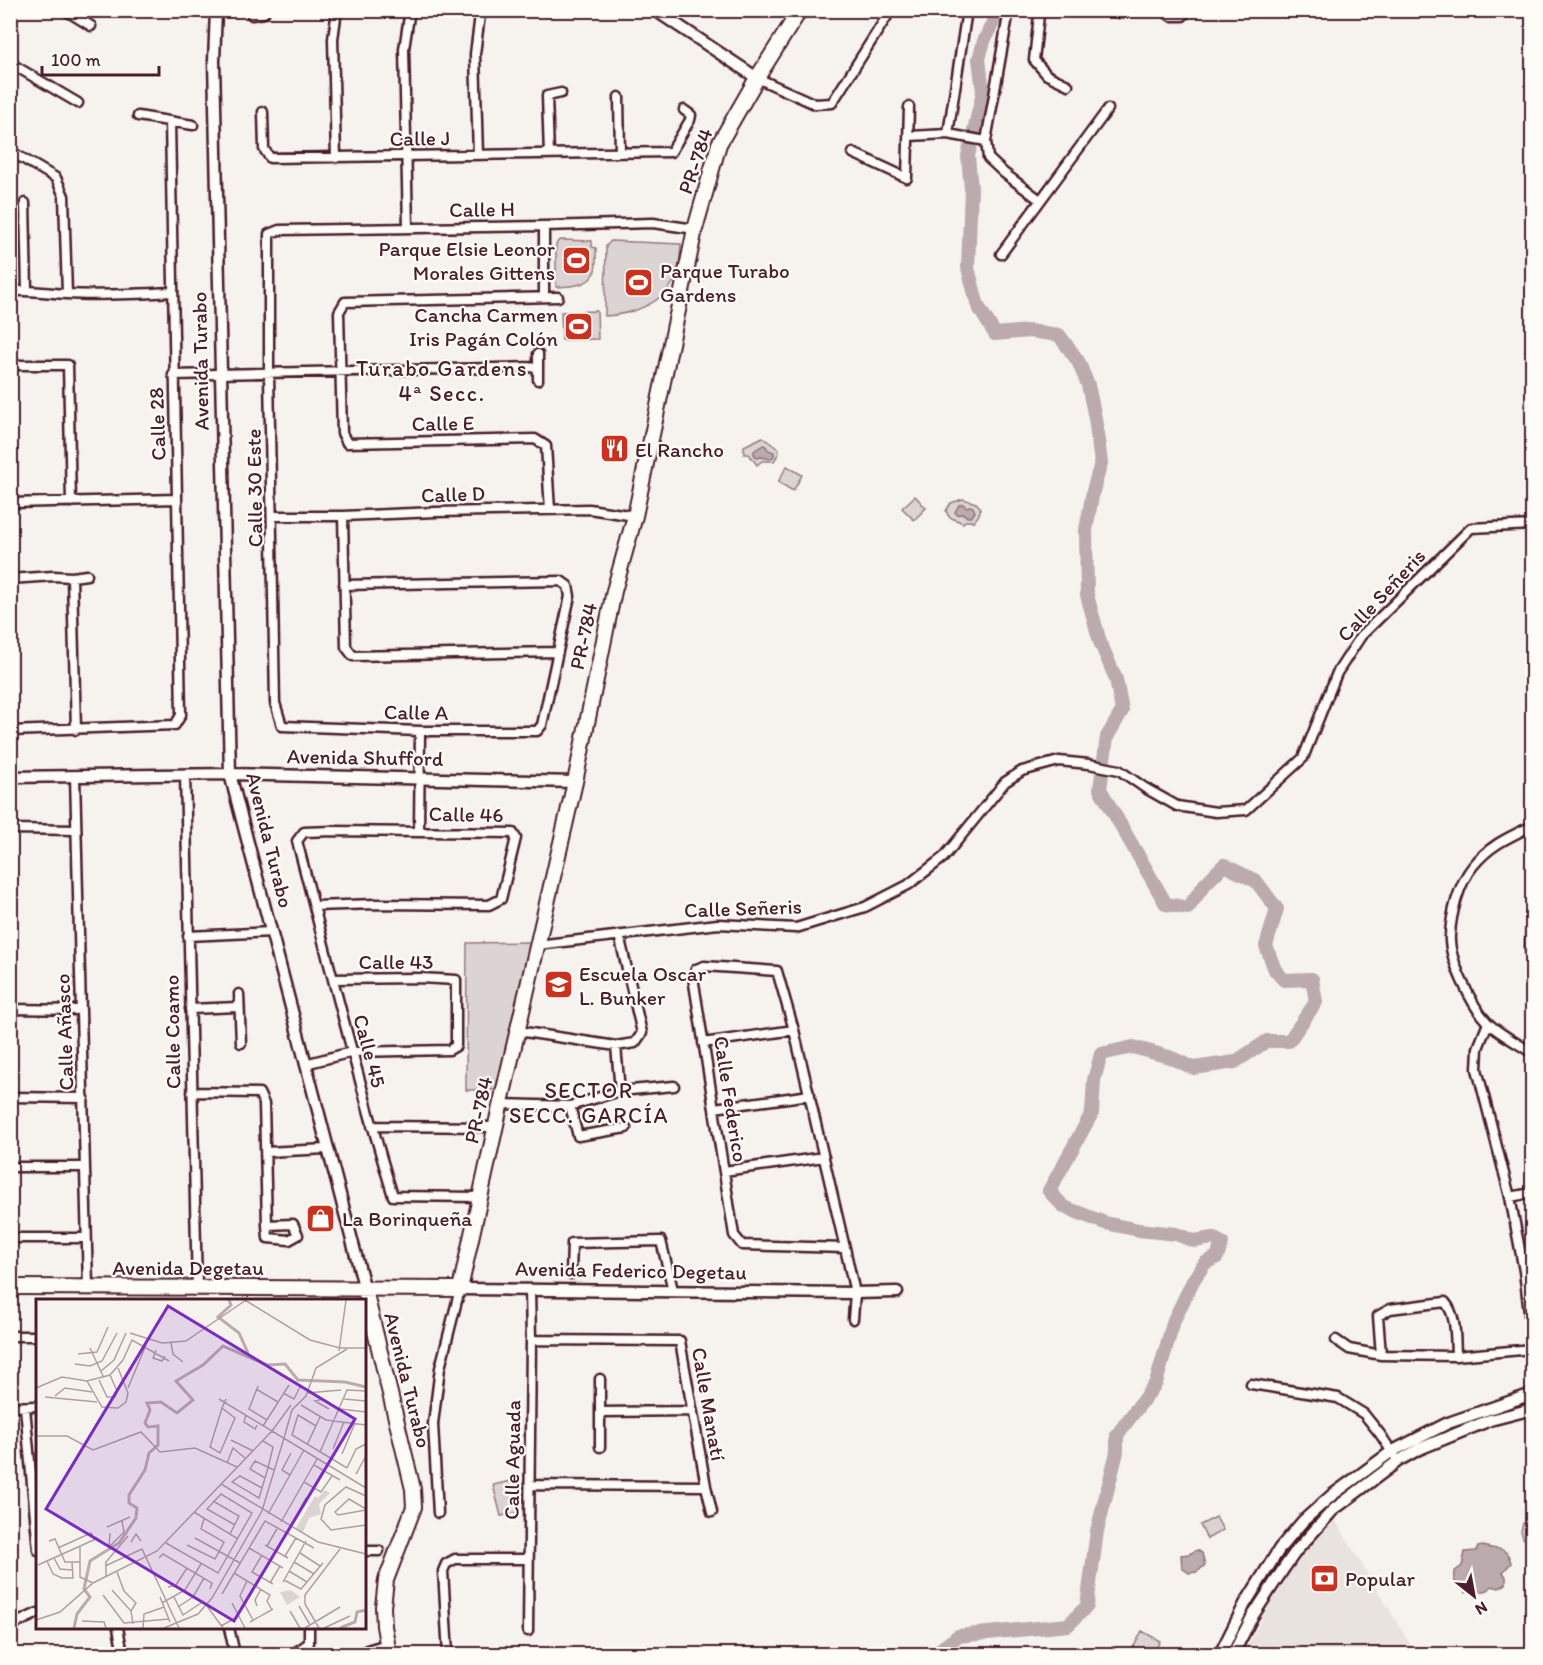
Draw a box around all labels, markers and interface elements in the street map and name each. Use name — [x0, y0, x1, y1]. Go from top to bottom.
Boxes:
scale bar — [42, 39, 159, 77]
text: 100 m — [51, 49, 101, 71]
street label: PR-784 — [672, 124, 718, 197]
street label: Calle J — [389, 125, 451, 151]
street label: Calle H — [449, 196, 515, 222]
place label: Parque Elsie Leonor Morales Gittens — [378, 236, 555, 285]
sports icon: Parque Elsie Leonor Morales Gittens — [560, 244, 592, 276]
place label: Parque Turabo Gardens — [660, 258, 790, 307]
sports icon: Parque Turabo Gardens — [623, 266, 655, 298]
street label: Avenida Turabo — [186, 291, 214, 431]
place label: Cancha Carmen Iris Pagán Colón — [409, 302, 558, 351]
sports icon: Cancha Carmen Iris Pagán Colón — [563, 310, 595, 342]
district label: Turabo Gardens 4ª Secc. — [356, 355, 528, 407]
street label: Calle 28 — [143, 387, 171, 461]
street label: Calle E — [411, 410, 475, 436]
street label: Calle 30 Este — [240, 428, 268, 548]
restaurant icon: El Rancho — [598, 433, 630, 465]
place label: El Rancho — [635, 437, 724, 462]
street label: Calle D — [420, 480, 486, 508]
street label: Calle Señeris — [1332, 543, 1430, 647]
street label: PR-784 — [564, 600, 602, 672]
street label: Calle A — [384, 699, 449, 725]
street label: Avenida Shufford — [287, 743, 444, 771]
street label: Avenida Turabo — [241, 770, 299, 910]
street label: Calle 46 — [428, 801, 504, 827]
street label: Calle Señeris — [684, 893, 802, 923]
street label: Calle 43 — [358, 949, 434, 974]
place label: Escuela Oscar L. Bunker — [579, 961, 707, 1010]
school or university icon: Escuela Oscar L. Bunker — [542, 969, 574, 1001]
street label: Calle Añasco — [49, 973, 79, 1091]
street label: Calle Coamo — [159, 975, 185, 1089]
street label: Calle 45 — [348, 1012, 392, 1090]
street label: Calle Federico — [709, 1034, 753, 1164]
street label: PR-784 — [458, 1074, 498, 1146]
district label: SECTOR SECC. GARCÍA — [509, 1077, 669, 1129]
shop icon: La Borinqueña — [305, 1202, 337, 1234]
place label: La Borinqueña — [342, 1206, 472, 1231]
street label: Avenida Degetau — [112, 1255, 264, 1280]
street label: Avenida Federico Degetau — [515, 1255, 747, 1285]
inset map — [36, 1299, 366, 1629]
street label: Avenida Turabo — [379, 1310, 437, 1450]
street label: Calle Manatí — [687, 1345, 731, 1463]
street label: Calle Aguada — [498, 1400, 526, 1520]
bank icon: Popular — [1308, 1562, 1340, 1594]
place label: Popular — [1345, 1566, 1416, 1591]
north arrow — [1444, 1566, 1504, 1626]
text: N — [1472, 1598, 1491, 1619]

